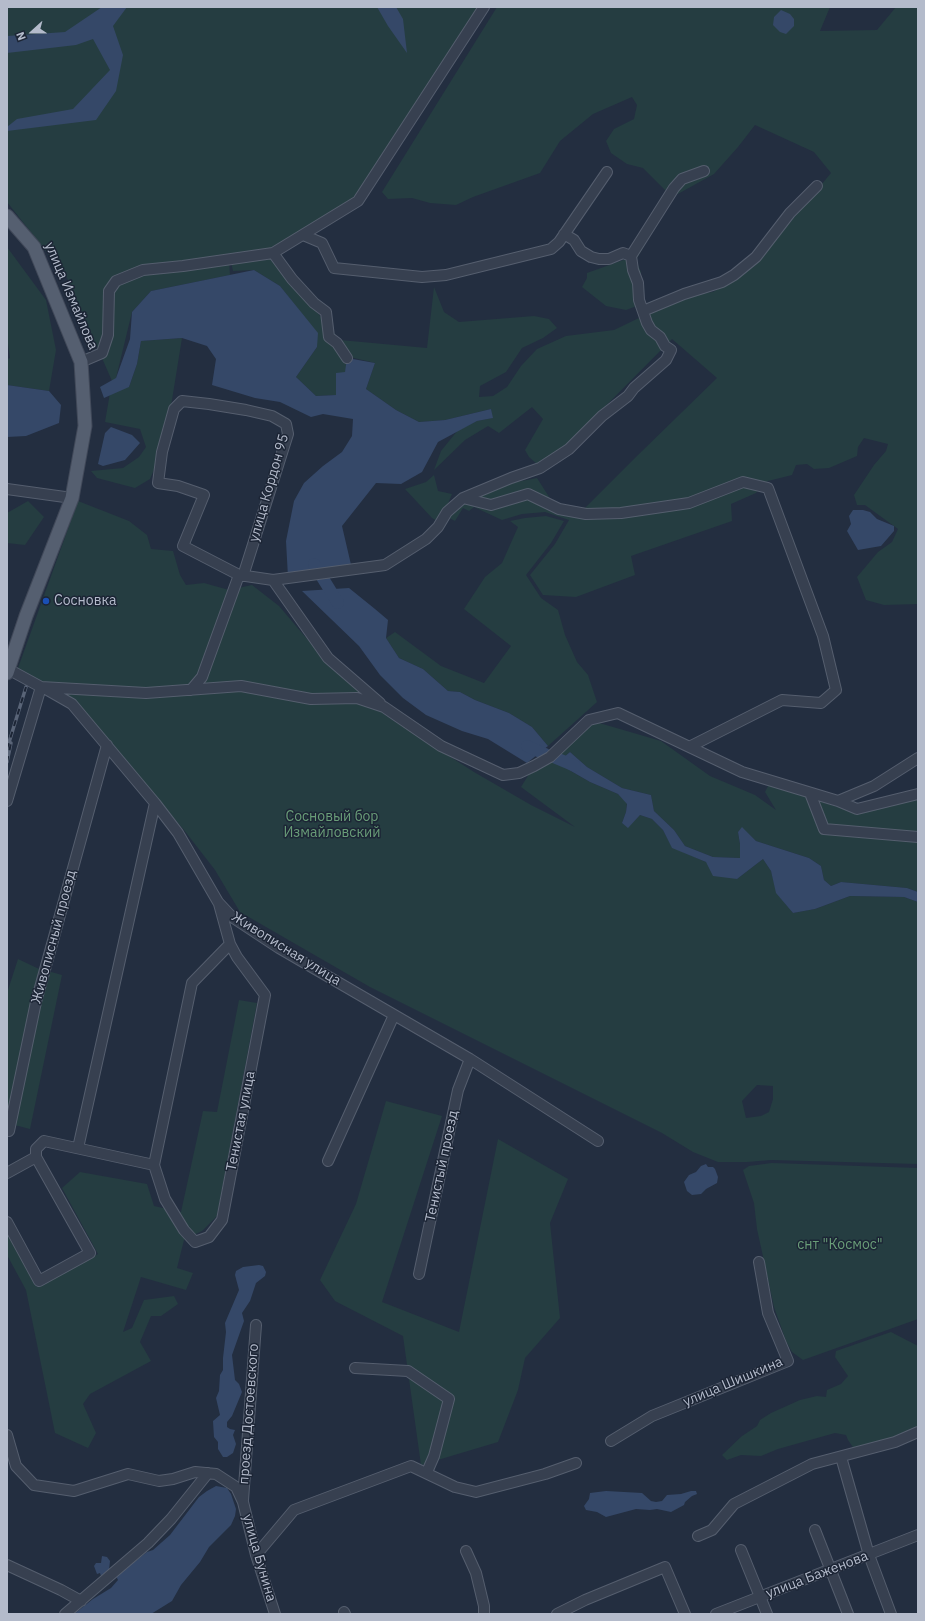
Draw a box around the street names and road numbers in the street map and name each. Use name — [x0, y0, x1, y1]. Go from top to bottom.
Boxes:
street label: улица Измайлова — [41, 240, 101, 352]
street label: улица Кордон 95 — [246, 432, 292, 544]
street label: Живописный проезд — [28, 868, 80, 1006]
street label: Живописная улица — [228, 908, 344, 990]
street label: Тенистая улица — [223, 1069, 259, 1173]
street label: Тенистый проезд — [422, 1109, 462, 1223]
street label: проезд Достоевского — [236, 1343, 262, 1485]
street label: улица Шишкина — [681, 1353, 785, 1411]
street label: улица Бунина — [239, 1512, 279, 1604]
street label: улица Баженова — [764, 1548, 870, 1602]

